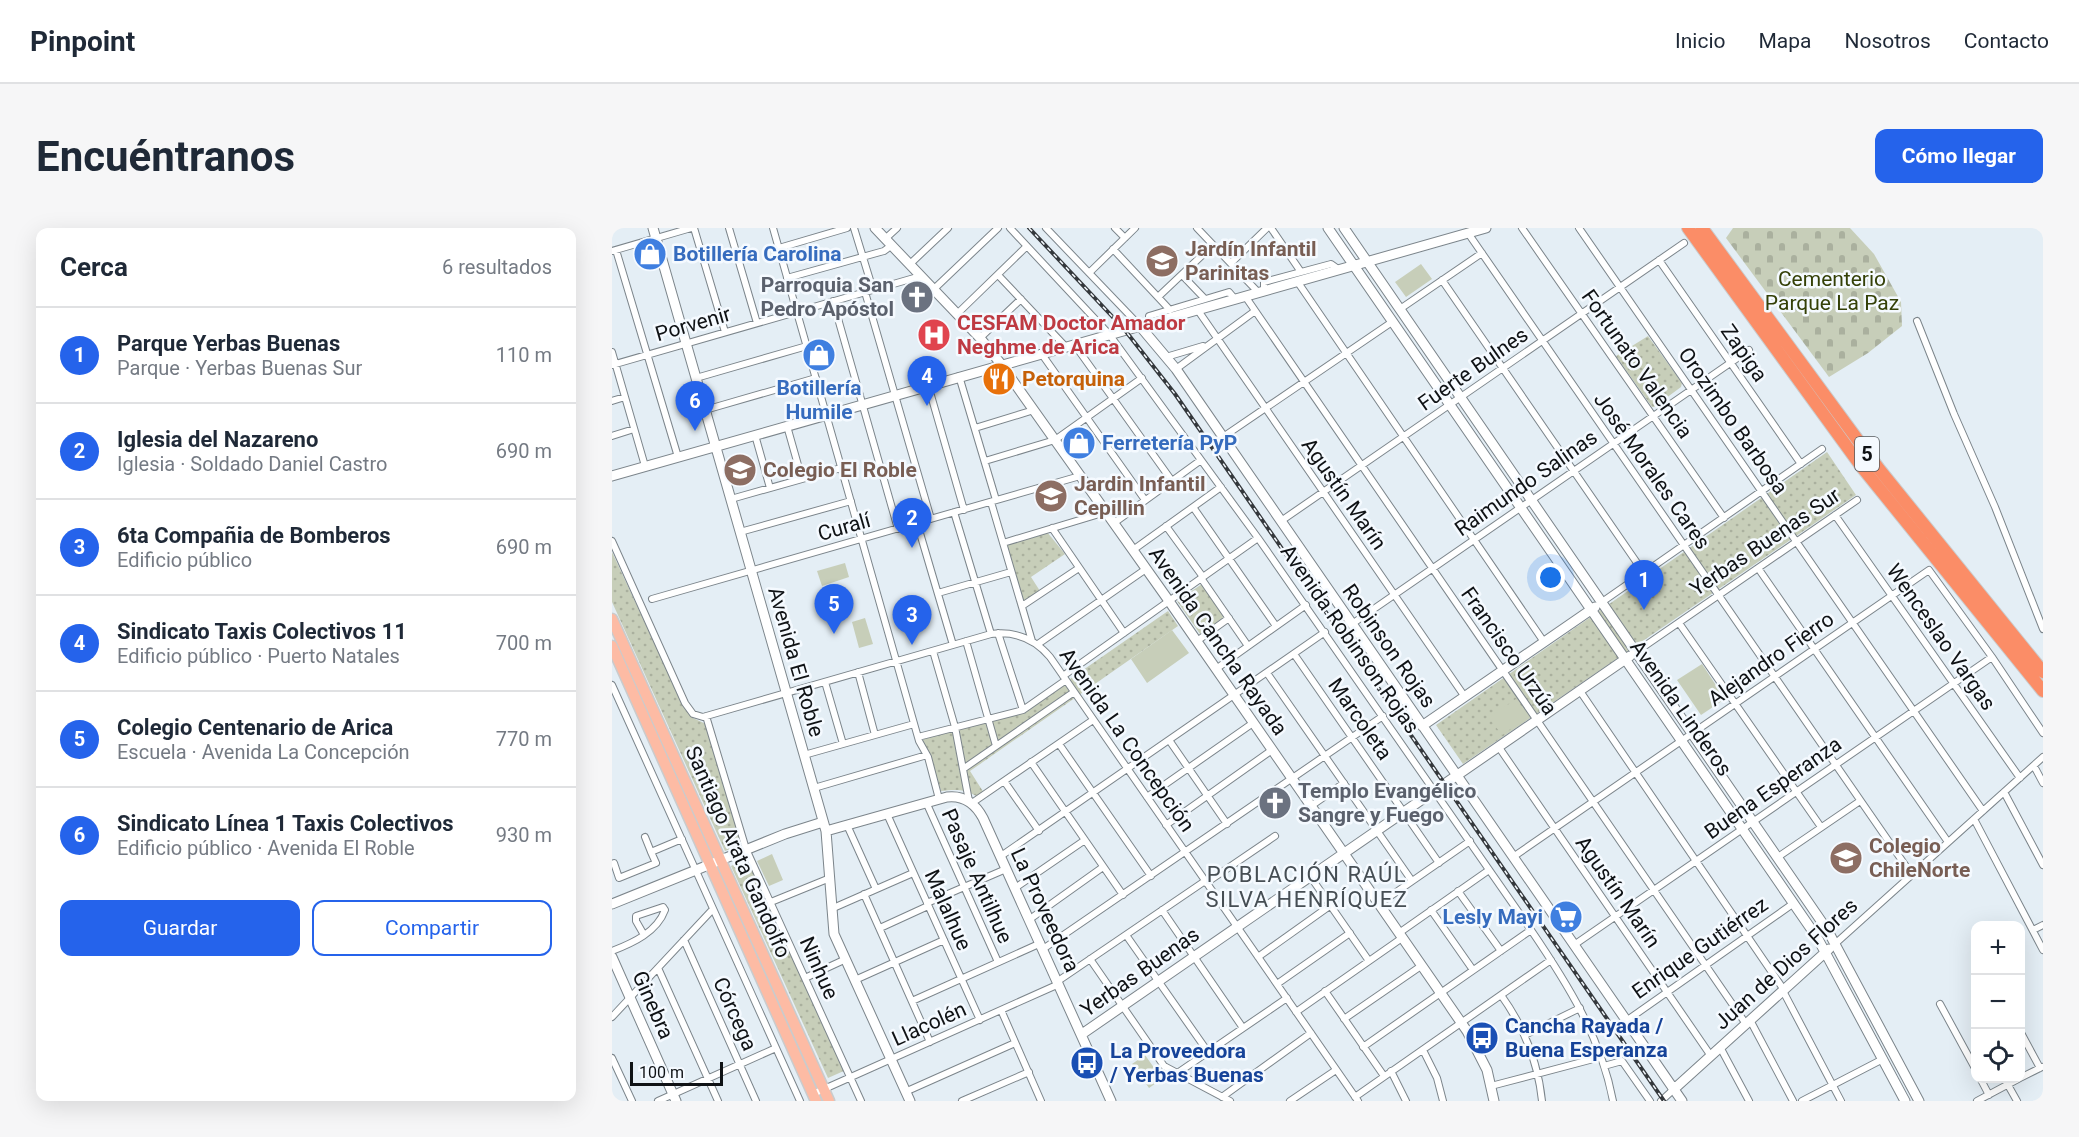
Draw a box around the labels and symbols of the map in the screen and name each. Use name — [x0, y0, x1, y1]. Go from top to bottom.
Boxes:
shop icon: Botillería Carolina — [632, 236, 668, 272]
place label: Jardín Infantil Parinitas — [1185, 237, 1317, 285]
place label: Botillería Carolina — [673, 242, 842, 266]
school or university icon: Jardín Infantil Parinitas — [1144, 243, 1180, 279]
park label: Cementerio Parque La Paz — [1765, 267, 1899, 315]
place label: Parroquia San Pedro Apóstol — [761, 273, 894, 321]
church icon: Parroquia San Pedro Apóstol — [899, 279, 935, 315]
street label: Fortunato Valencia — [1577, 285, 1697, 443]
street label: Porvenir — [652, 302, 734, 346]
place label: CESFAM Doctor Amador Neghme de Arica — [957, 311, 1186, 359]
hospital icon: CESFAM Doctor Amador Neghme de Arica — [916, 317, 952, 353]
street label: Zapiga — [1716, 320, 1772, 386]
street label: Fuerte Bulnes — [1414, 322, 1532, 416]
shop icon: Botillería Humile — [801, 337, 837, 373]
street label: Orozimbo Barbosa — [1673, 343, 1793, 499]
pin: 4 — [908, 356, 946, 406]
restaurant icon: Petorquina — [981, 361, 1017, 397]
place label: Petorquina — [1022, 367, 1125, 391]
place label: Botillería Humile — [776, 376, 862, 424]
pin: 6 — [676, 382, 715, 431]
street label: José Morales Cares — [1589, 388, 1715, 554]
shop icon: Ferretería PyP — [1061, 425, 1097, 461]
street label: Raimundo Salinas — [1450, 425, 1602, 541]
place label: Ferretería PyP — [1102, 431, 1237, 455]
street label: Agustín Marín — [1297, 434, 1391, 554]
road number: 5 — [1855, 437, 1879, 471]
school or university icon: Colegio El Roble — [722, 452, 758, 488]
place label: Colegio El Roble — [763, 458, 917, 482]
place label: Jardin Infantil Cepillin — [1074, 472, 1206, 520]
school or university icon: Jardin Infantil Cepillin — [1033, 478, 1069, 514]
street label: Yerbas Buenas Sur — [1686, 483, 1844, 601]
pin: 2 — [892, 498, 932, 548]
street label: Curalí — [815, 508, 874, 546]
street label: Avenida Robinson Rojas — [1275, 540, 1425, 738]
street label: Avenida Cancha Rayada — [1144, 542, 1292, 740]
street label: Wenceslao Vargas — [1882, 559, 2000, 715]
pin: 1 — [1624, 560, 1664, 610]
your location — [1536, 563, 1565, 592]
street label: Robinson Rojas — [1337, 579, 1441, 713]
street label: Francisco Urzúa — [1456, 583, 1562, 719]
street label: Avenida El Roble — [763, 584, 829, 740]
pin: 5 — [814, 584, 854, 634]
pin: 3 — [892, 596, 932, 645]
street label: Alejandro Fierro — [1704, 607, 1838, 711]
street label: Avenida Linderos — [1625, 635, 1737, 781]
street label: Avenida La Concepción — [1055, 644, 1199, 836]
street label: Marcoleta — [1323, 674, 1397, 764]
street label: Buena Esperanza — [1700, 732, 1846, 844]
street label: Santiago Arata Gandolfo — [681, 743, 795, 961]
place label: Templo Evangélico Sangre y Fuego — [1298, 779, 1476, 827]
church icon: Templo Evangélico Sangre y Fuego — [1257, 785, 1293, 821]
street label: Pasaje Antilhue — [937, 805, 1017, 947]
street label: Agustín Marín — [1571, 832, 1665, 952]
place label: Colegio ChileNorte — [1869, 834, 1970, 882]
school or university icon: Colegio ChileNorte — [1828, 840, 1864, 876]
street label: La Proveedora — [1006, 844, 1084, 976]
district label: POBLACIÓN RAÚL SILVA HENRÍQUEZ — [1205, 861, 1409, 912]
street label: Malalhue — [920, 866, 976, 954]
street label: Enrique Gutiérrez — [1628, 892, 1772, 1004]
street label: Juan de Dios Flores — [1710, 893, 1862, 1035]
supermarket icon: Lesly Mayi — [1548, 899, 1584, 935]
place label: Lesly Mayi — [1443, 905, 1543, 929]
street label: Yerbas Buenas — [1076, 922, 1204, 1022]
street label: Ninhue — [795, 933, 843, 1003]
street label: Ginebra — [627, 967, 679, 1043]
street label: Córcega — [708, 974, 762, 1054]
street label: Llacolén — [888, 997, 970, 1051]
place label: Cancha Rayada / Buena Esperanza — [1505, 1014, 1668, 1062]
bus stop icon: Cancha Rayada / Buena Esperanza — [1464, 1020, 1500, 1056]
place label: La Proveedora / Yerbas Buenas — [1109, 1039, 1264, 1087]
bus stop icon: La Proveedora / Yerbas Buenas — [1069, 1045, 1105, 1081]
scale bar — [630, 1059, 723, 1086]

